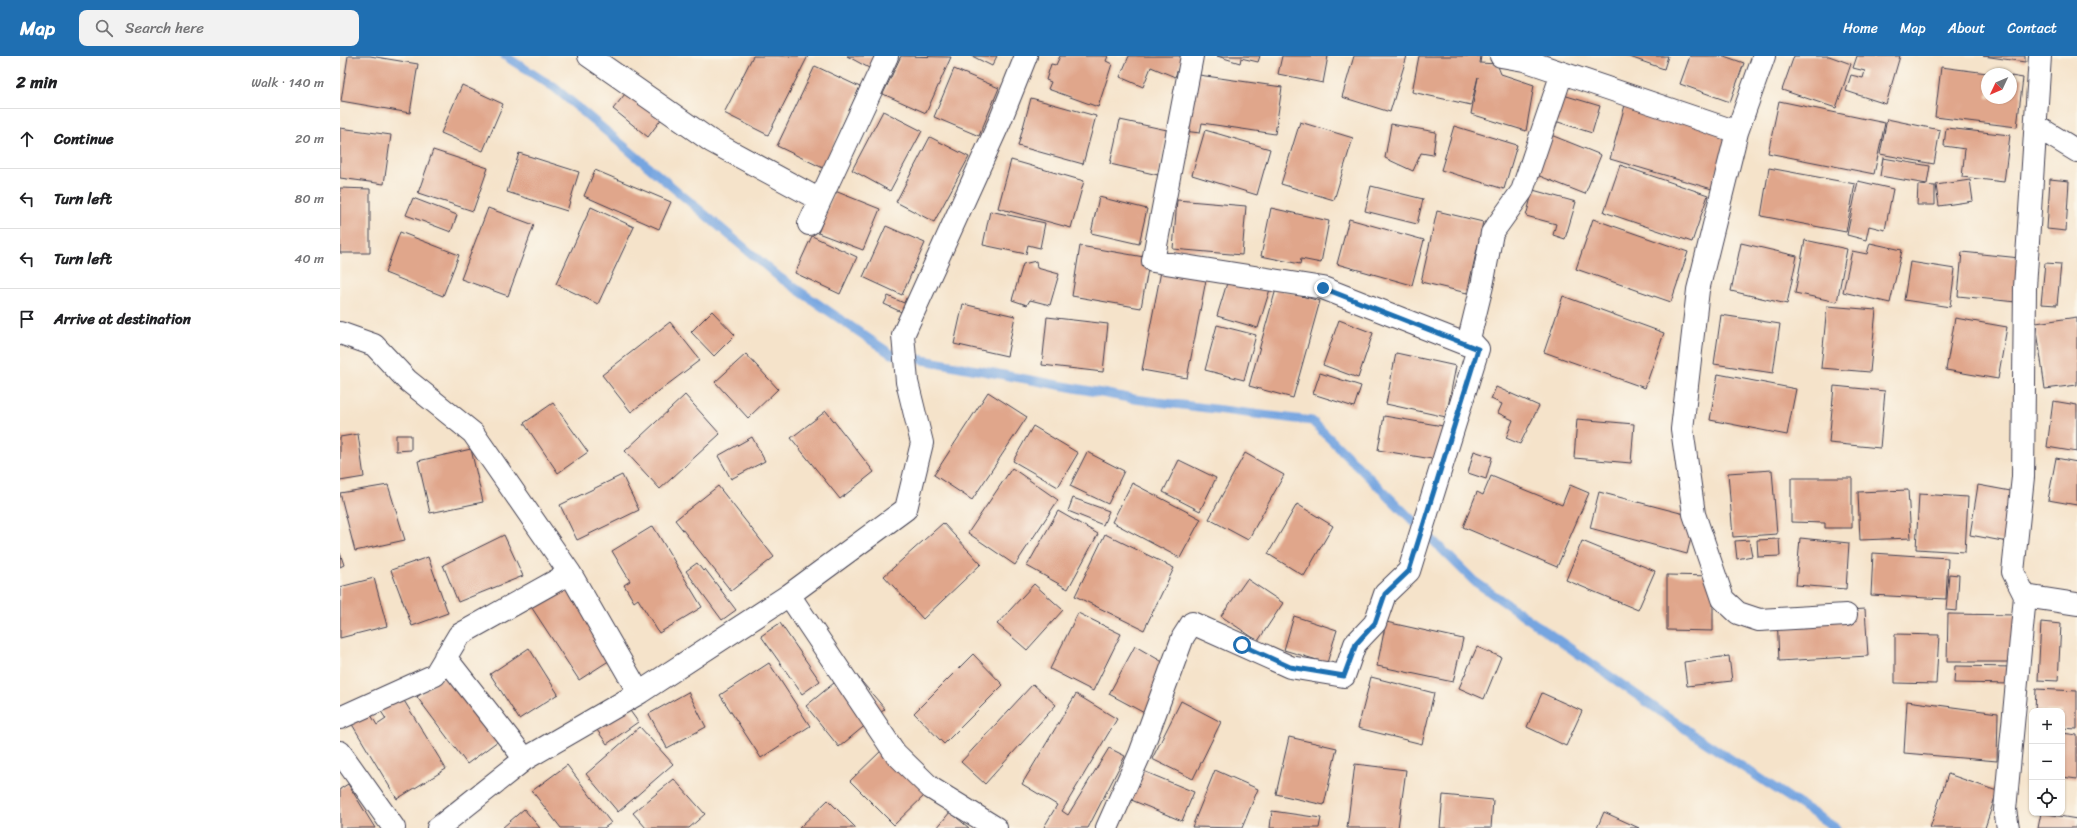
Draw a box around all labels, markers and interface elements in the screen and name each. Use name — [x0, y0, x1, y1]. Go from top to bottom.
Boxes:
search box — [79, 10, 359, 46]
text: Map — [20, 12, 55, 45]
text: Search here — [125, 15, 204, 41]
text: Home — [1843, 16, 1878, 41]
text: Map — [1900, 16, 1926, 41]
text: About — [1948, 16, 1985, 41]
text: Contact — [2007, 16, 2057, 41]
icon: search — [93, 17, 115, 39]
text: 2 min — [16, 67, 57, 97]
north arrow — [1981, 68, 2017, 104]
text: Walk · 140 m — [251, 71, 324, 94]
text: Continue — [54, 126, 114, 152]
text: 20 m — [295, 127, 324, 150]
icon: ahead — [16, 128, 38, 150]
text: Turn left — [54, 186, 112, 212]
text: 80 m — [295, 187, 324, 210]
icon: left — [16, 188, 38, 210]
text: Turn left — [54, 246, 112, 272]
text: 40 m — [294, 247, 324, 270]
icon: left — [16, 248, 38, 270]
route end — [1314, 279, 1332, 297]
text: Arrive at destination — [54, 306, 191, 332]
icon: arrive — [16, 308, 38, 330]
route start — [1233, 636, 1251, 654]
map controls — [2029, 708, 2065, 816]
button: + — [2029, 708, 2065, 744]
button: − — [2029, 744, 2065, 780]
button: locate — [2029, 780, 2065, 816]

